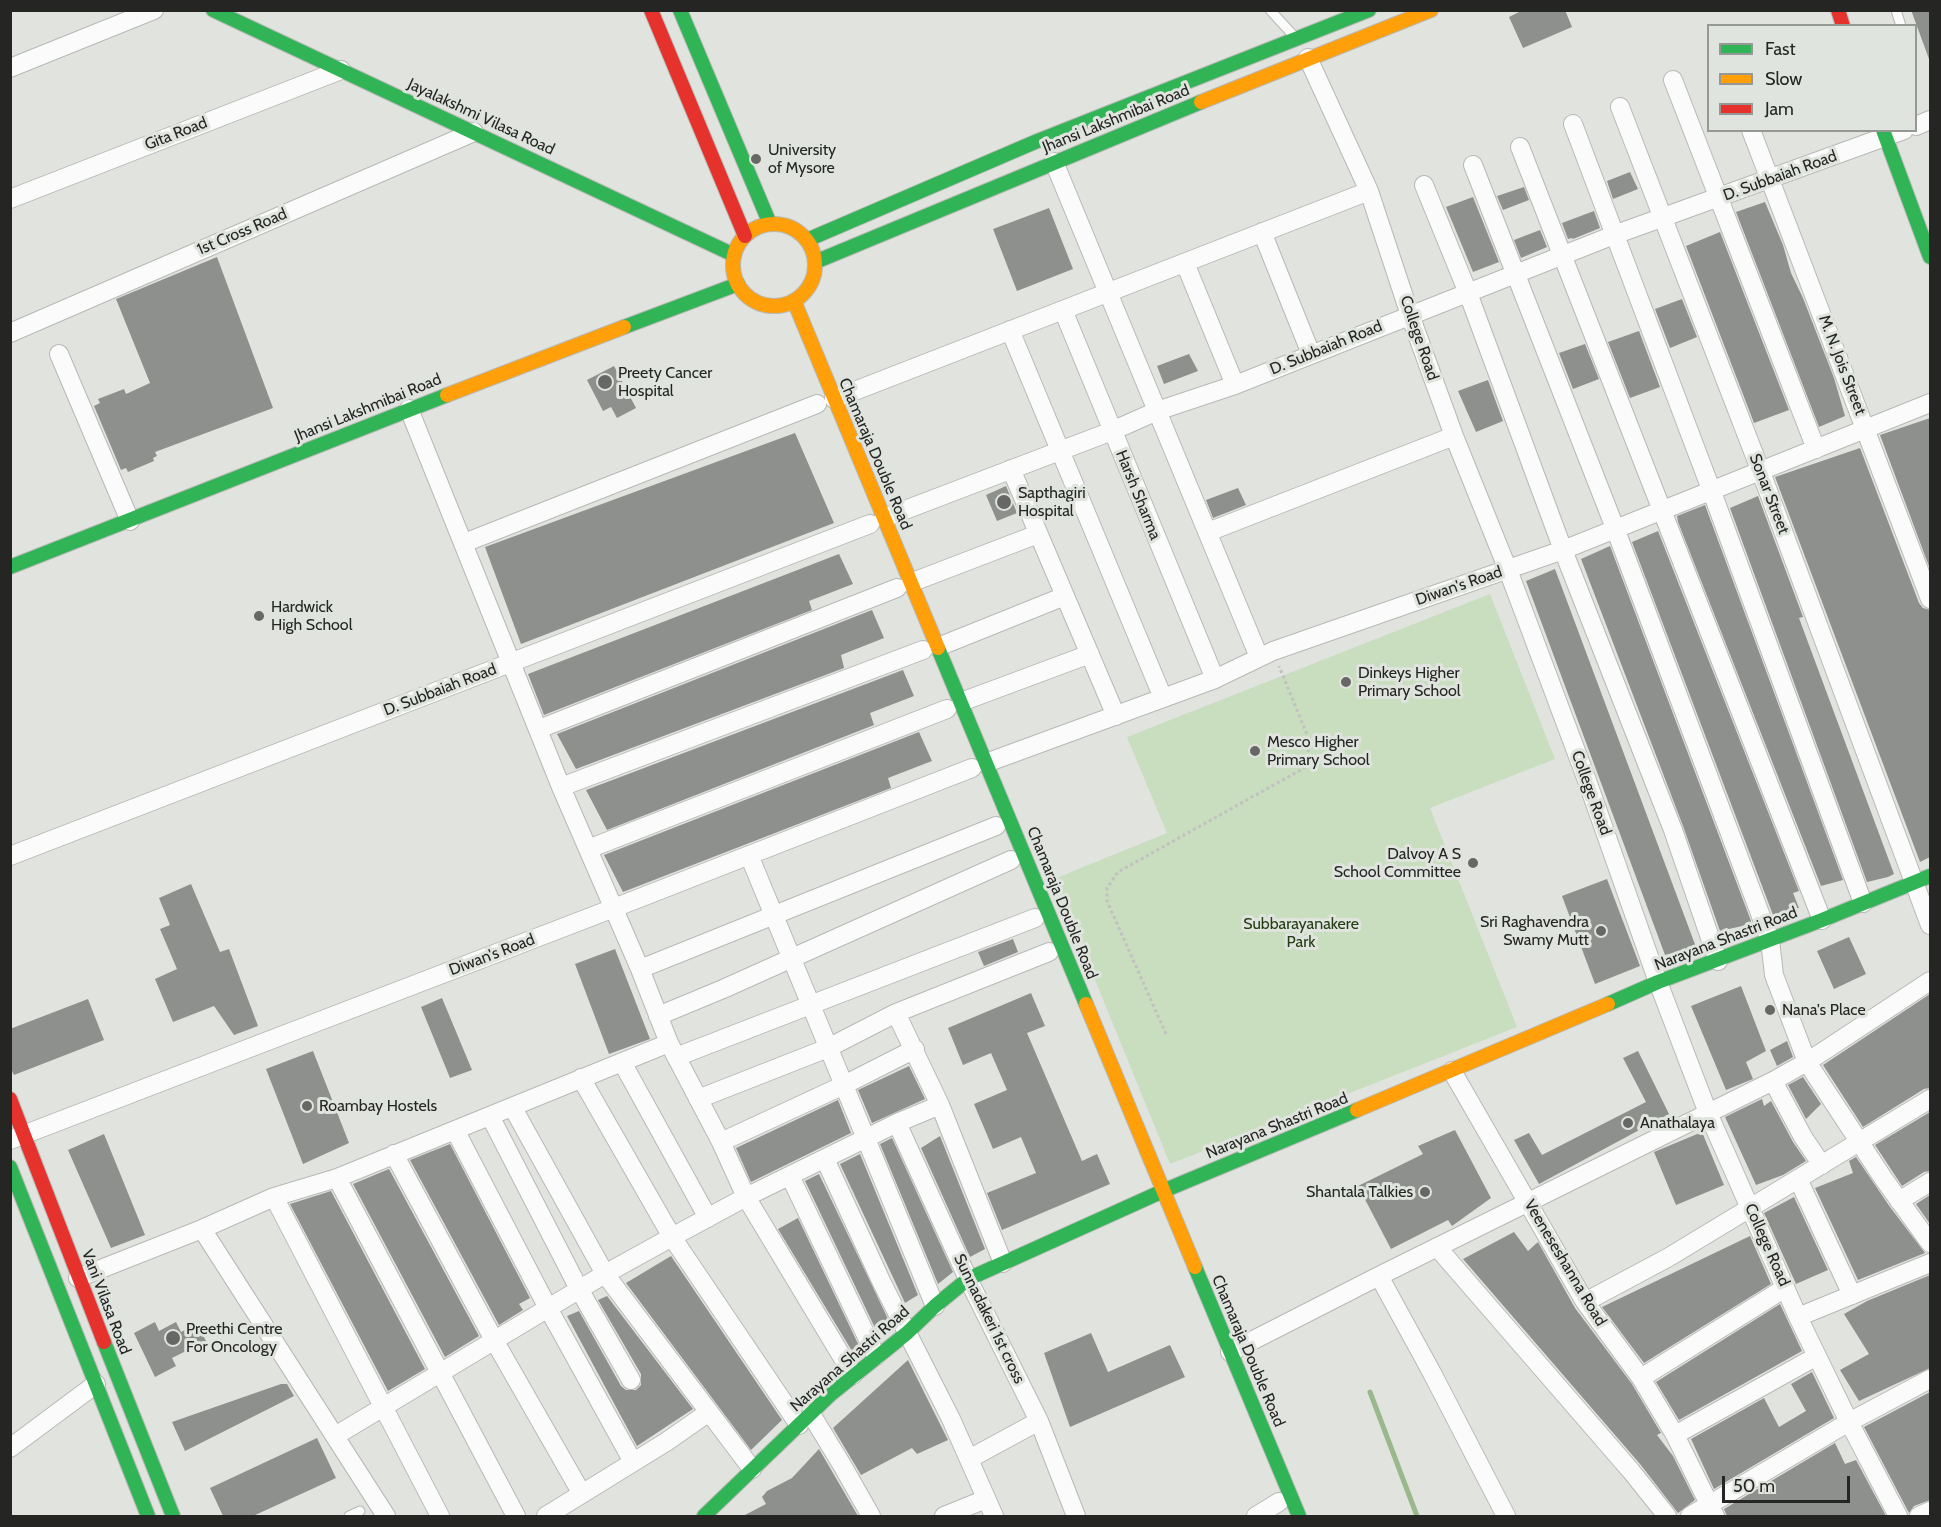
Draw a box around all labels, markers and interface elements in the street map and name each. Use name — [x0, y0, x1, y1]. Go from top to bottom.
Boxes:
legend — [1707, 24, 1917, 132]
text: Fast — [1765, 38, 1796, 60]
text: Slow — [1765, 68, 1802, 90]
street label: Jayalakshmi Vilasa Road — [405, 75, 557, 159]
street label: Jhansi Lakshmibai Road — [1040, 81, 1192, 157]
text: Jam — [1765, 98, 1794, 120]
street label: Gita Road — [142, 113, 210, 155]
place label: University of Mysore — [768, 140, 836, 178]
street label: D. Subbaiah Road — [1721, 147, 1839, 205]
marker: University of Mysore — [749, 152, 763, 166]
street label: 1st Cross Road — [194, 204, 290, 260]
street label: College Road — [1396, 293, 1442, 383]
street label: M. N. Jois Street — [1814, 312, 1870, 418]
street label: D. Subbaiah Road — [1267, 317, 1385, 379]
place label: Preety Cancer Hospital — [618, 363, 712, 401]
street label: Jhansi Lakshmibai Road — [292, 370, 444, 446]
marker: Preety Cancer Hospital — [596, 373, 614, 391]
street label: Chamaraja Double Road — [834, 375, 916, 533]
street label: Harsh Sharma — [1111, 447, 1165, 543]
street label: Sonar Street — [1745, 451, 1793, 537]
place label: Sapthagiri Hospital — [1018, 483, 1086, 521]
marker: Sapthagiri Hospital — [995, 493, 1013, 511]
street label: Diwan's Road — [1413, 562, 1505, 610]
place label: Hardwick High School — [271, 597, 352, 635]
marker: Hardwick High School — [252, 609, 266, 623]
street label: D. Subbaiah Road — [381, 660, 499, 720]
place label: Dinkeys Higher Primary School — [1358, 663, 1461, 701]
marker: Dinkeys Higher Primary School — [1339, 675, 1353, 689]
place label: Mesco Higher Primary School — [1267, 732, 1370, 770]
marker: Mesco Higher Primary School — [1248, 744, 1262, 758]
street label: College Road — [1567, 748, 1615, 838]
street label: Chamaraja Double Road — [1023, 824, 1101, 982]
place label: Dalvoy A S School Committee — [1334, 844, 1461, 882]
marker: Dalvoy A S School Committee — [1466, 856, 1480, 870]
street label: Narayana Shastri Road — [1652, 903, 1800, 975]
place label: Sri Raghavendra Swamy Mutt — [1480, 912, 1589, 950]
park label: Subbarayanakere Park — [1243, 914, 1359, 952]
marker: Sri Raghavendra Swamy Mutt — [1594, 924, 1608, 938]
street label: Diwan's Road — [446, 930, 538, 980]
place label: Nana's Place — [1782, 1000, 1866, 1020]
marker: Nana's Place — [1763, 1003, 1777, 1017]
street label: Narayana Shastri Road — [1203, 1089, 1351, 1163]
place label: Roambay Hostels — [319, 1096, 437, 1116]
marker: Roambay Hostels — [300, 1099, 314, 1113]
place label: Anathalaya — [1640, 1113, 1715, 1133]
marker: Anathalaya — [1621, 1116, 1635, 1130]
place label: Shantala Talkies — [1306, 1182, 1413, 1202]
marker: Shantala Talkies — [1418, 1185, 1432, 1199]
street label: Veeneseshanna Road — [1520, 1196, 1610, 1330]
street label: College Road — [1740, 1201, 1794, 1289]
street label: Vani Vilasa Road — [77, 1247, 135, 1357]
street label: Sunnadakeri 1st cross — [949, 1251, 1029, 1387]
street label: Chamaraja Double Road — [1207, 1272, 1289, 1430]
street label: Narayana Shastri Road — [787, 1302, 913, 1416]
place label: Preethi Centre For Oncology — [186, 1319, 282, 1357]
marker: Preethi Centre For Oncology — [164, 1329, 182, 1347]
scale bar — [1725, 1464, 1852, 1502]
text: 50 m — [1733, 1475, 1775, 1497]

